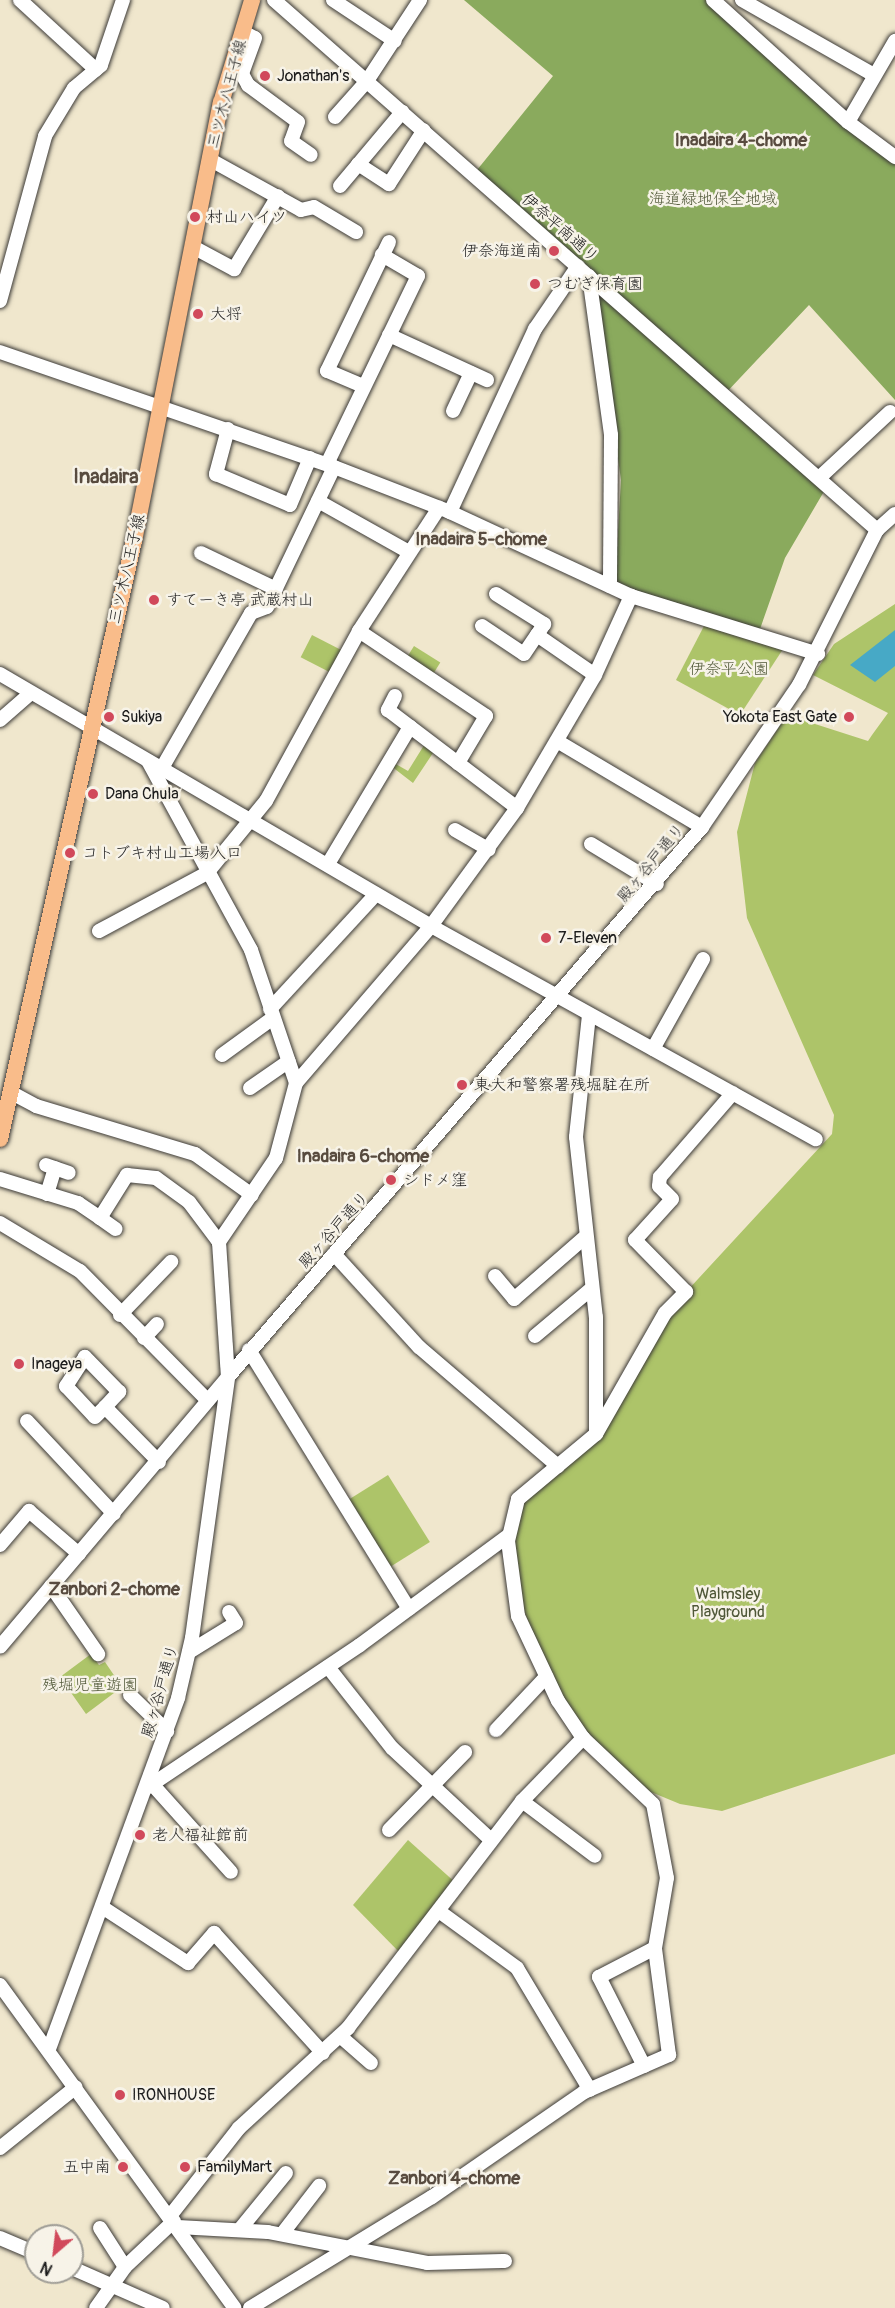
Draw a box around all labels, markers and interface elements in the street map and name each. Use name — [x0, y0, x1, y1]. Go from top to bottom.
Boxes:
street label: 三ツ木八王子線 — [203, 37, 251, 151]
place label: Jonathan's — [277, 66, 349, 86]
marker: Jonathan's — [258, 69, 272, 83]
district label: Inadaira 4-chome — [675, 130, 807, 152]
street label: 伊奈平南通り — [517, 189, 603, 267]
park label: 海道緑地保全地域 — [649, 189, 777, 209]
place label: 村山ハイツ — [207, 207, 287, 227]
marker: 村山ハイツ — [188, 210, 202, 224]
place label: 伊奈海道南 — [462, 241, 542, 261]
marker: 伊奈海道南 — [547, 244, 561, 258]
place label: つむぎ保育園 — [547, 274, 643, 294]
marker: つむぎ保育園 — [528, 277, 542, 291]
place label: 大将 — [210, 304, 242, 324]
marker: 大将 — [191, 307, 205, 321]
district label: Inadaira — [73, 464, 139, 488]
street label: 三ツ木八王子線 — [105, 512, 149, 626]
district label: Inadaira 5-chome — [415, 529, 547, 551]
place label: すてーき亭 武蔵村山 — [166, 590, 313, 610]
marker: すてーき亭 武蔵村山 — [147, 593, 161, 607]
park label: 伊奈平公園 — [689, 659, 769, 679]
place label: Sukiya — [121, 707, 162, 727]
place label: Yokota East Gate — [723, 707, 837, 727]
marker: Sukiya — [102, 710, 116, 724]
marker: Yokota East Gate — [842, 710, 856, 724]
place label: Dana Chula — [105, 784, 179, 804]
marker: Dana Chula — [86, 787, 100, 801]
street label: 殿ヶ谷戸通り — [613, 820, 689, 906]
place label: コトブキ村山工場入口 — [82, 843, 242, 863]
marker: コトブキ村山工場入口 — [63, 846, 77, 860]
place label: 7-Eleven — [558, 928, 617, 948]
marker: 7-Eleven — [539, 931, 553, 945]
place label: 東大和警察署残堀駐在所 — [474, 1075, 650, 1095]
marker: 東大和警察署残堀駐在所 — [455, 1078, 469, 1092]
district label: Inadaira 6-chome — [297, 1146, 429, 1168]
place label: シドメ窪 — [403, 1170, 467, 1190]
marker: シドメ窪 — [384, 1173, 398, 1187]
street label: 殿ヶ谷戸通り — [295, 1188, 373, 1272]
place label: Inageya — [31, 1354, 82, 1374]
marker: Inageya — [12, 1357, 26, 1371]
district label: Zanbori 2-chome — [48, 1579, 180, 1601]
park label: Walmsley Playground — [691, 1584, 765, 1622]
street label: 殿ヶ谷戸通り — [138, 1642, 182, 1740]
park label: 残堀児童遊園 — [42, 1675, 138, 1695]
place label: 老人福祉館前 — [152, 1825, 248, 1845]
marker: 老人福祉館前 — [133, 1828, 147, 1842]
place label: IRONHOUSE — [132, 2085, 215, 2105]
marker: IRONHOUSE — [113, 2088, 127, 2102]
place label: 五中南 — [63, 2157, 111, 2177]
place label: FamilyMart — [197, 2157, 272, 2177]
marker: 五中南 — [116, 2160, 130, 2174]
marker: FamilyMart — [178, 2160, 192, 2174]
district label: Zanbori 4-chome — [388, 2168, 520, 2190]
north arrow — [24, 2224, 84, 2284]
text: N — [37, 2257, 56, 2280]

